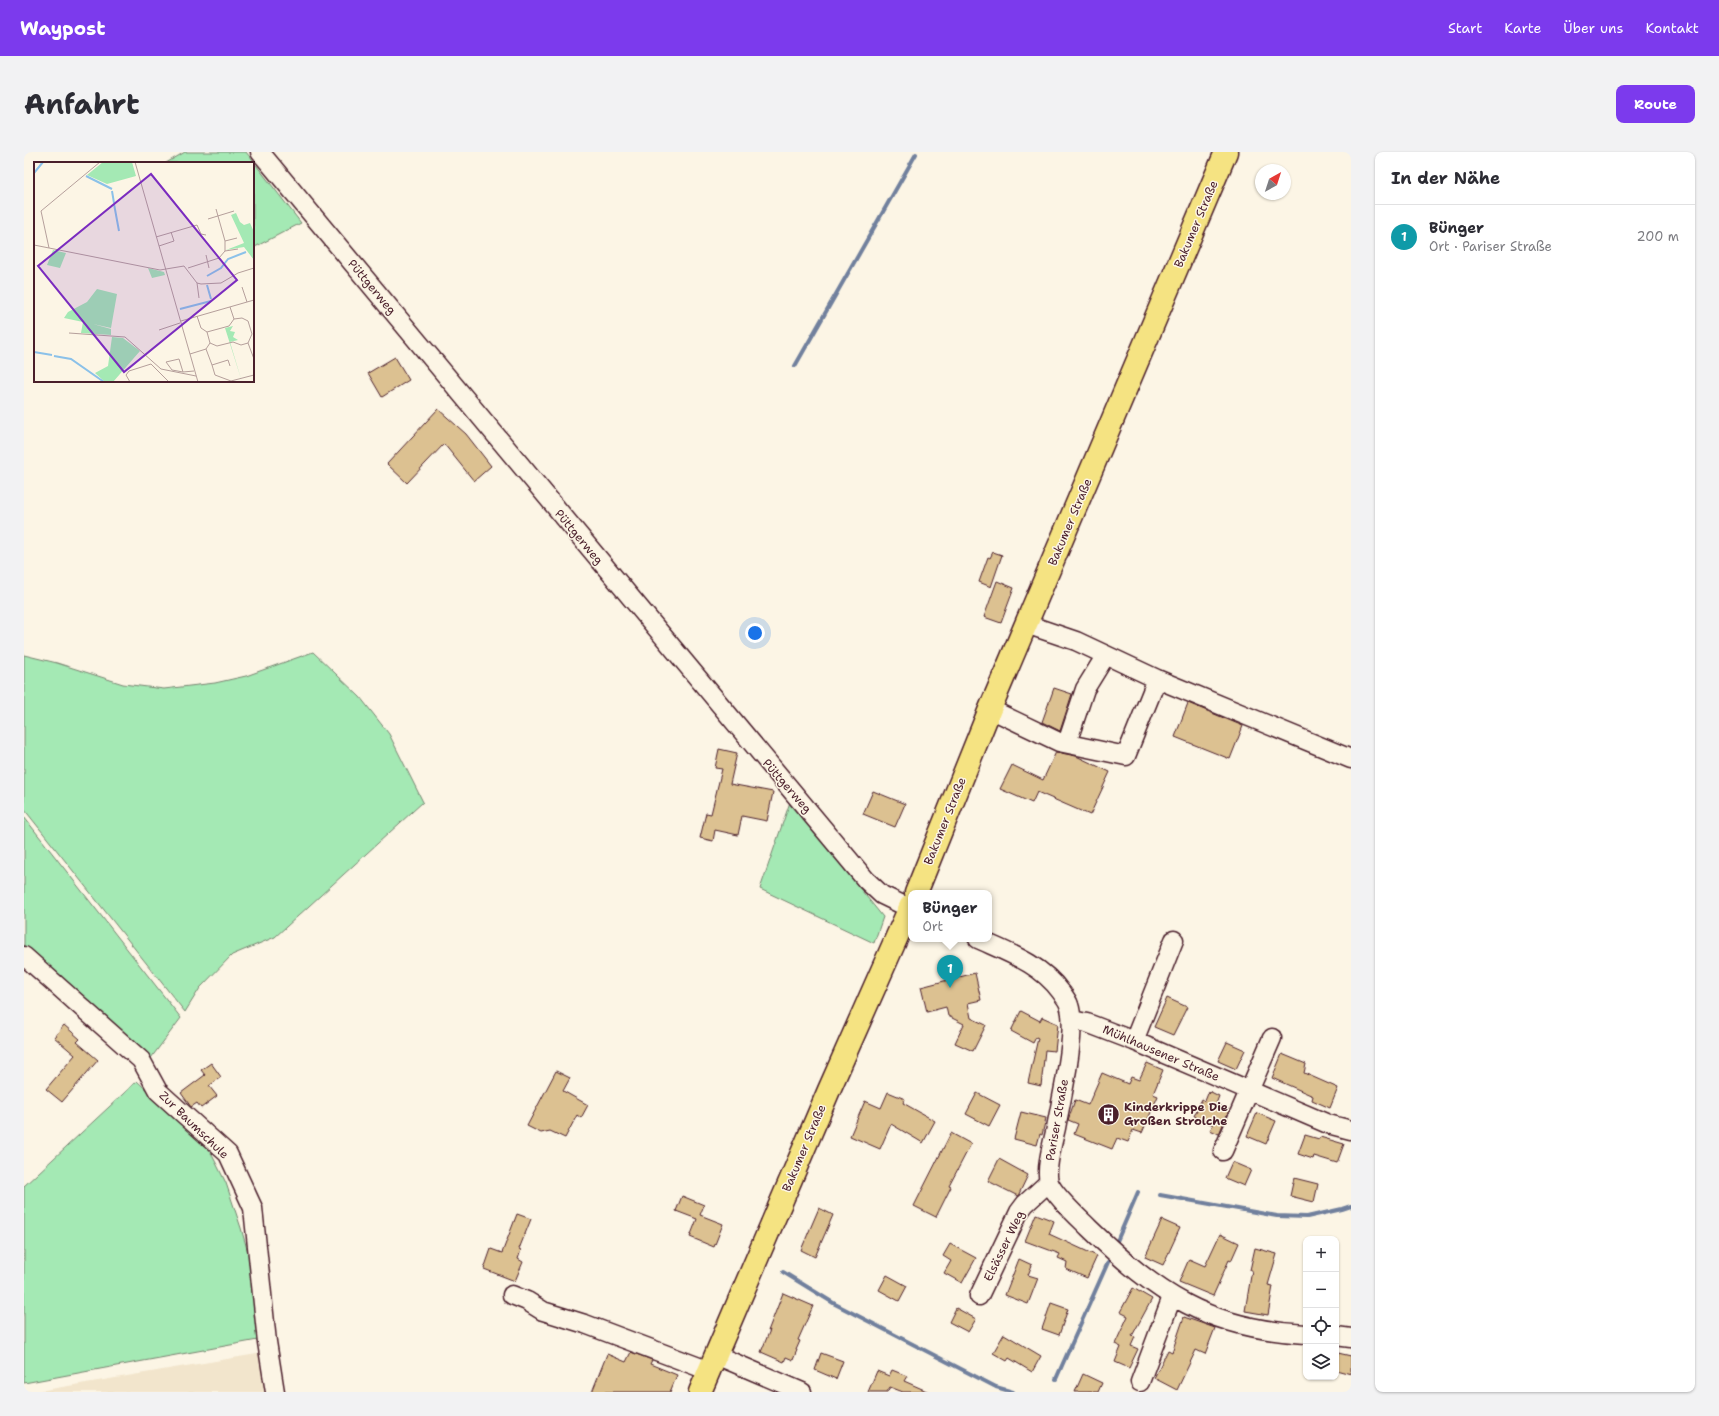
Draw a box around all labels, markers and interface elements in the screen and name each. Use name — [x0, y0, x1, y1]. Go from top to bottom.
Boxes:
text: Waypost — [20, 16, 105, 41]
text: Start — [1448, 19, 1482, 37]
text: Karte — [1504, 19, 1541, 37]
text: Über uns — [1563, 19, 1623, 37]
text: Kontakt — [1645, 19, 1699, 37]
text: Anfahrt — [24, 85, 140, 123]
button: Route — [1616, 85, 1695, 123]
inset map — [34, 162, 254, 382]
north arrow — [1255, 164, 1291, 200]
text: In der Nähe — [1391, 167, 1500, 189]
street label: Bakumer Straße — [1170, 178, 1222, 270]
text: Bünger — [1429, 218, 1484, 238]
text: 1 — [1401, 228, 1407, 245]
text: 200 m — [1637, 228, 1679, 245]
text: Ort · Pariser Straße — [1429, 238, 1552, 255]
street label: Püttgerweg — [344, 256, 400, 318]
street label: Bakumer Straße — [1044, 476, 1096, 568]
street label: Püttgerweg — [551, 506, 607, 568]
your location — [745, 623, 765, 643]
street label: Püttgerweg — [759, 755, 815, 817]
street label: Bakumer Straße — [920, 775, 970, 867]
popup — [908, 890, 992, 942]
text: Bünger — [922, 898, 978, 918]
text: Ort — [922, 918, 943, 935]
pin: 1 — [937, 955, 963, 988]
street label: Mühlhausener Straße — [1100, 1021, 1222, 1085]
street label: Pariser Straße — [1042, 1078, 1072, 1162]
street label: Zur Baumschule — [156, 1088, 232, 1163]
place label: Kinderkrippe Die Großen Strolche — [1124, 1099, 1228, 1129]
building icon: Kinderkrippe Die Großen Strolche — [1095, 1101, 1121, 1127]
street label: Bakumer Straße — [778, 1102, 830, 1194]
street label: Elsässer Weg — [980, 1208, 1028, 1284]
map controls — [1303, 1236, 1339, 1380]
button: + — [1303, 1236, 1339, 1272]
button: − — [1303, 1272, 1339, 1308]
button: locate — [1303, 1308, 1339, 1344]
button: layers — [1303, 1344, 1339, 1380]

